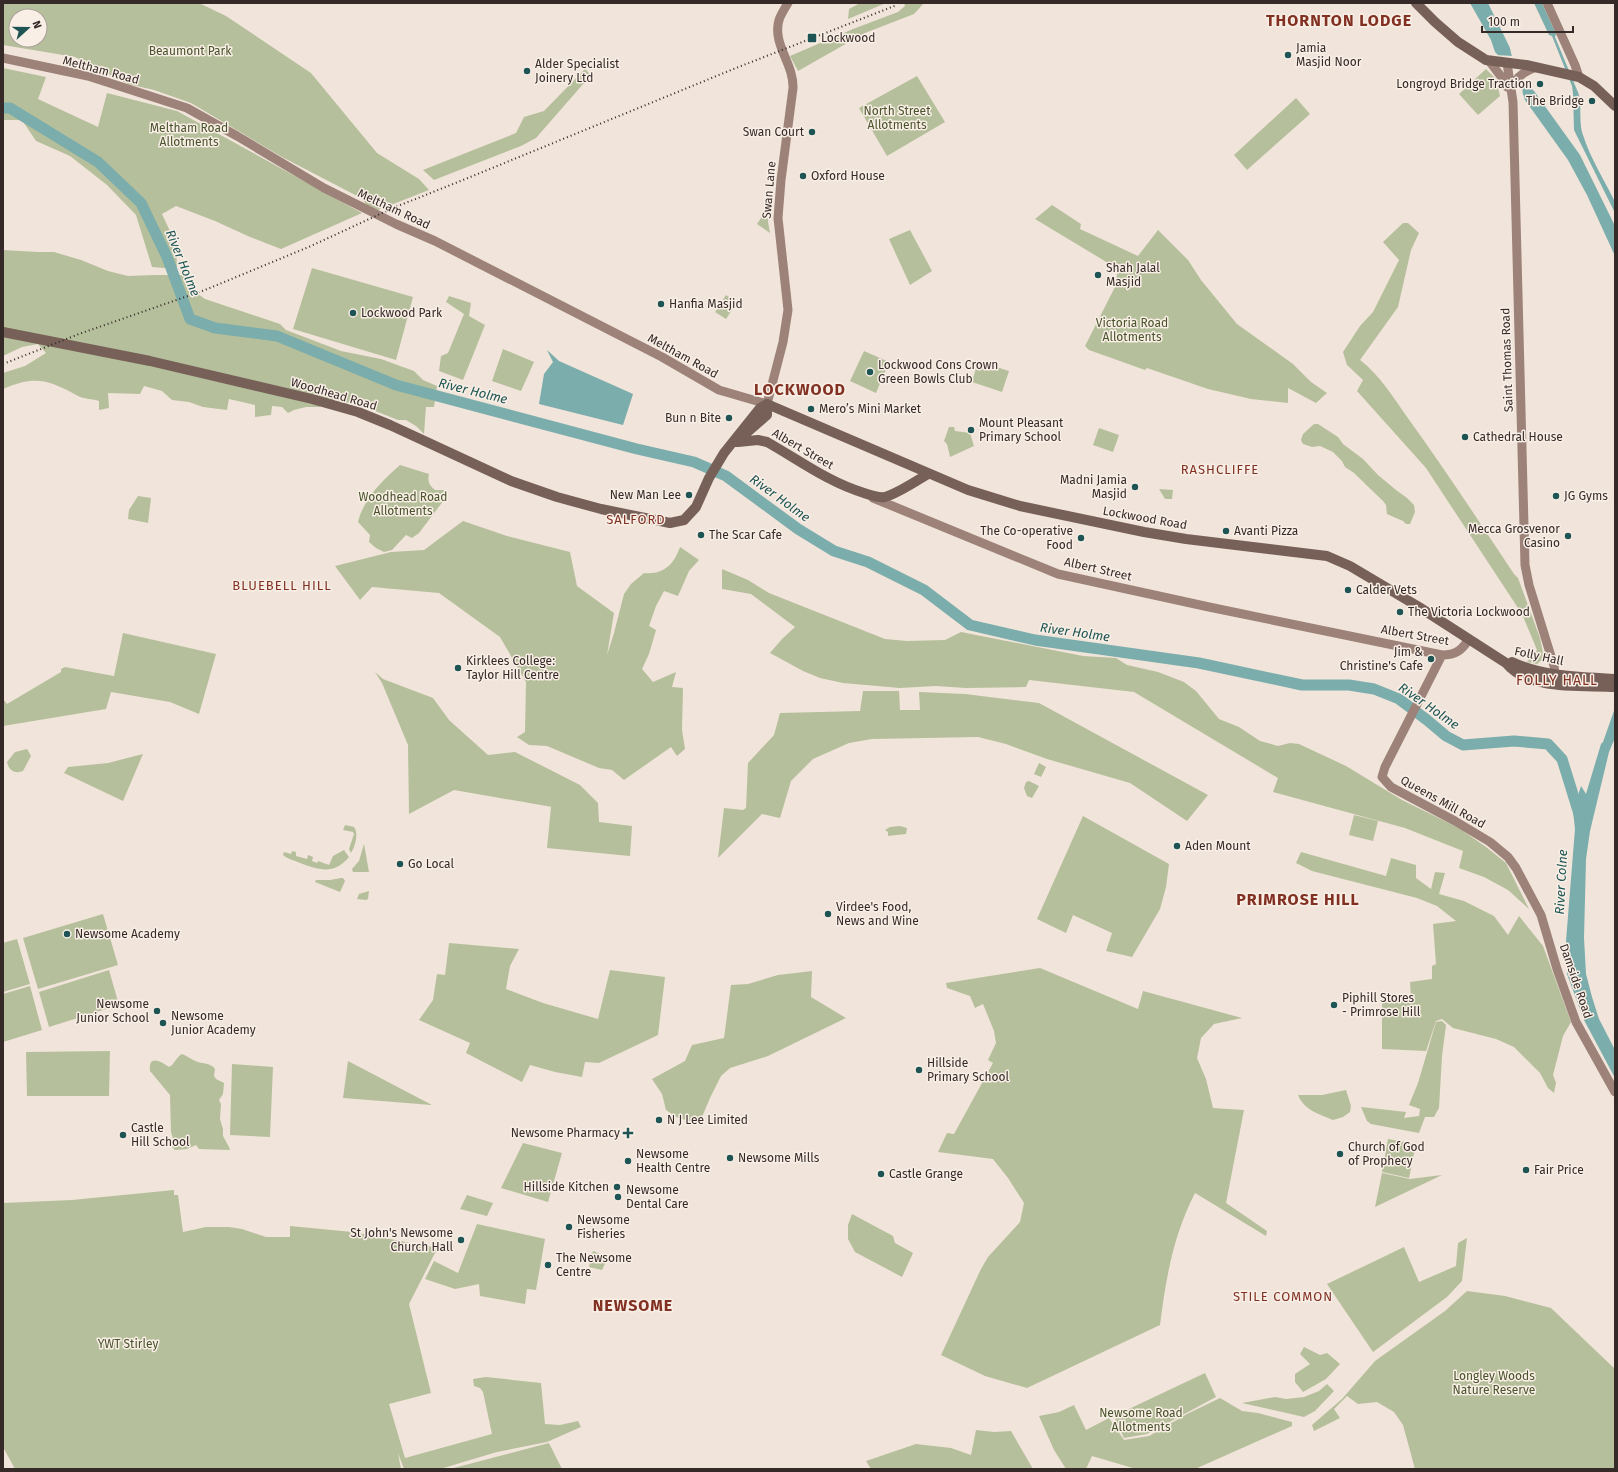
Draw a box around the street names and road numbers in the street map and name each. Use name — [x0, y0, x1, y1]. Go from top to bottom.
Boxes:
street label: Meltham Road — [61, 53, 141, 87]
street label: Swan Lane — [760, 161, 778, 219]
street label: Meltham Road — [356, 186, 432, 232]
street label: Saint Thomas Road — [1498, 308, 1516, 412]
street label: Meltham Road — [645, 331, 721, 381]
street label: Woodhead Road — [289, 375, 379, 413]
street label: Albert Street — [770, 426, 837, 473]
street label: Lockwood Road — [1102, 504, 1188, 532]
street label: Albert Street — [1063, 554, 1134, 584]
street label: Albert Street — [1380, 622, 1451, 648]
street label: Folly Hall — [1513, 644, 1565, 668]
street label: Queens Mill Road — [1398, 773, 1488, 831]
street label: Damside Road — [1557, 942, 1595, 1020]

